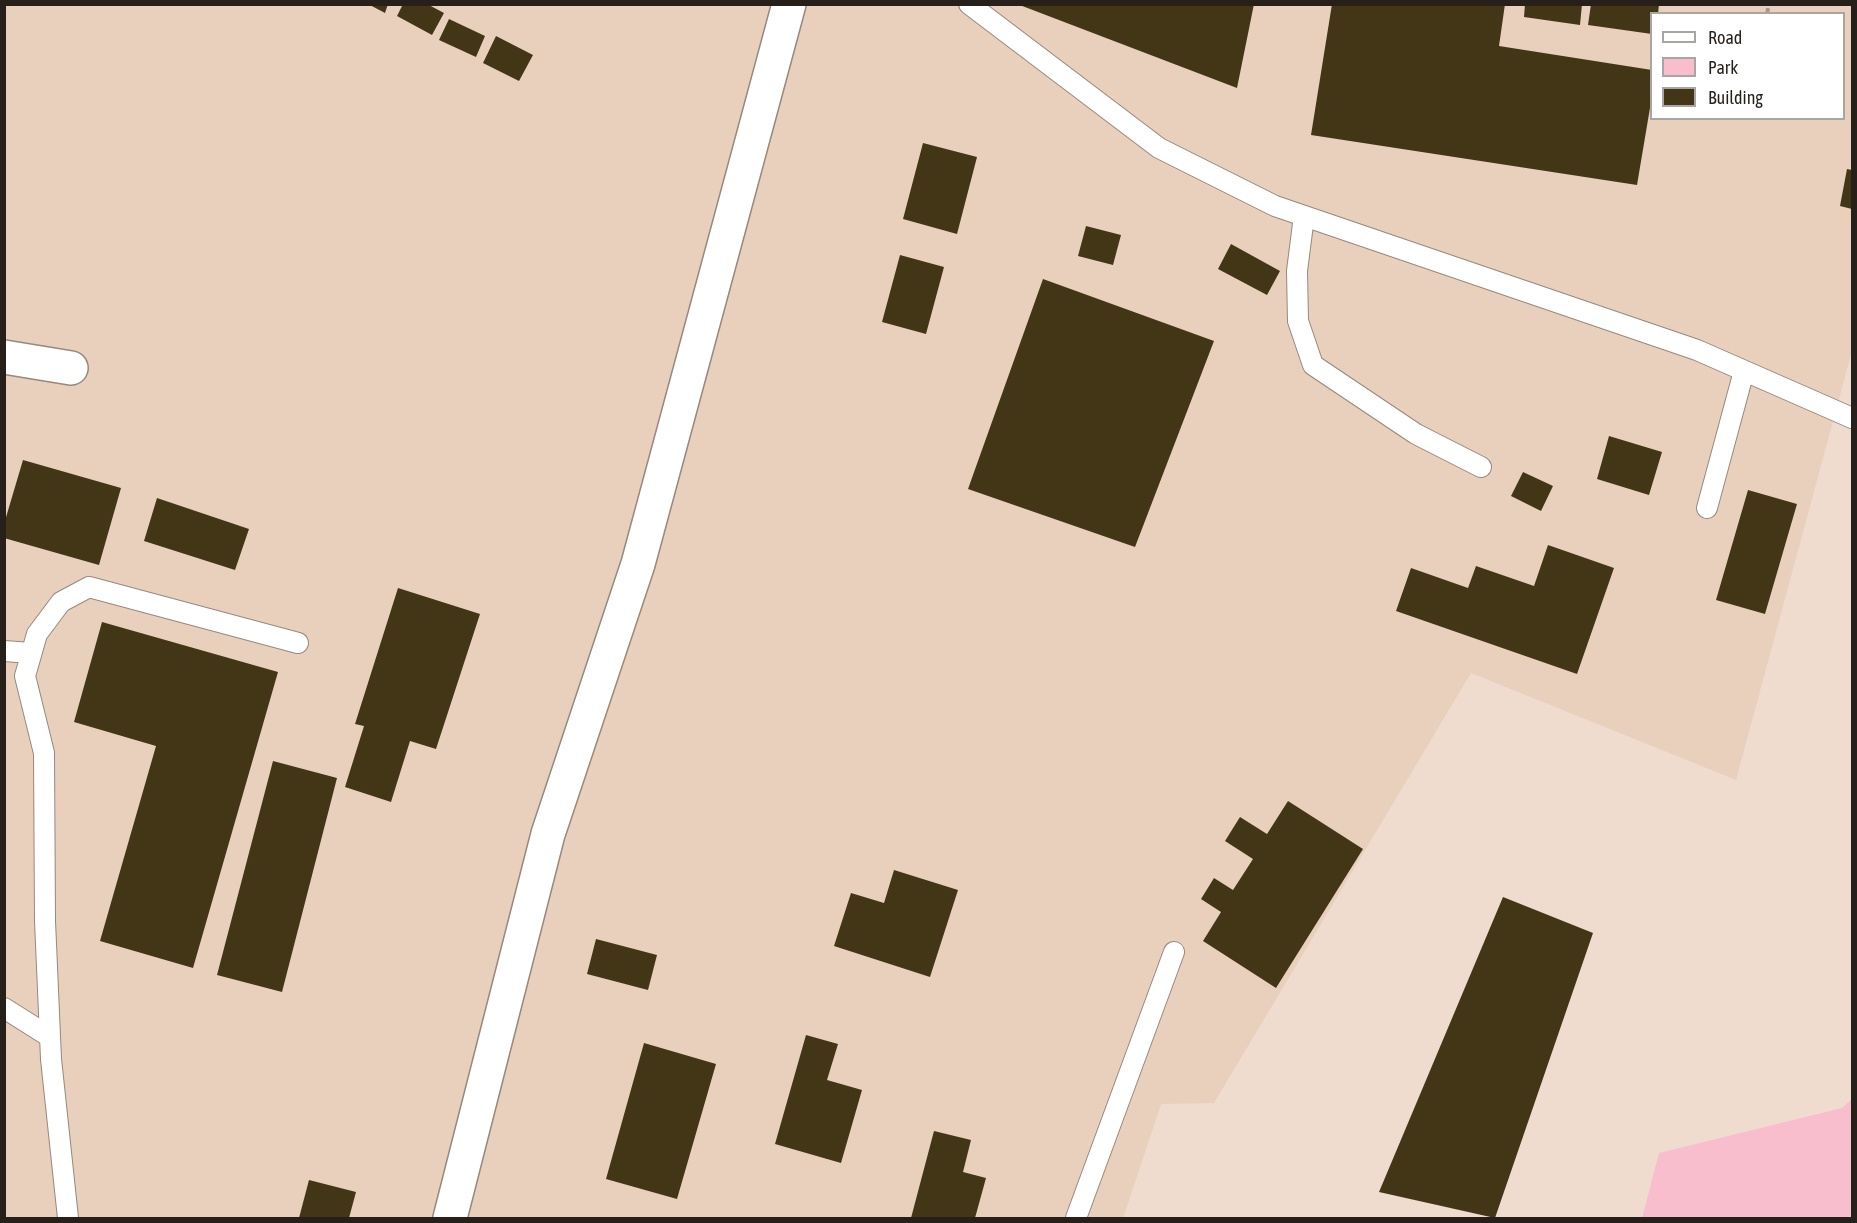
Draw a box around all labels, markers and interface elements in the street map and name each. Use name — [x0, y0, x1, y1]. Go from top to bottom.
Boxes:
legend — [1650, 12, 1845, 120]
text: Road — [1708, 27, 1742, 48]
text: Park — [1708, 57, 1738, 78]
text: Building — [1708, 87, 1763, 108]

